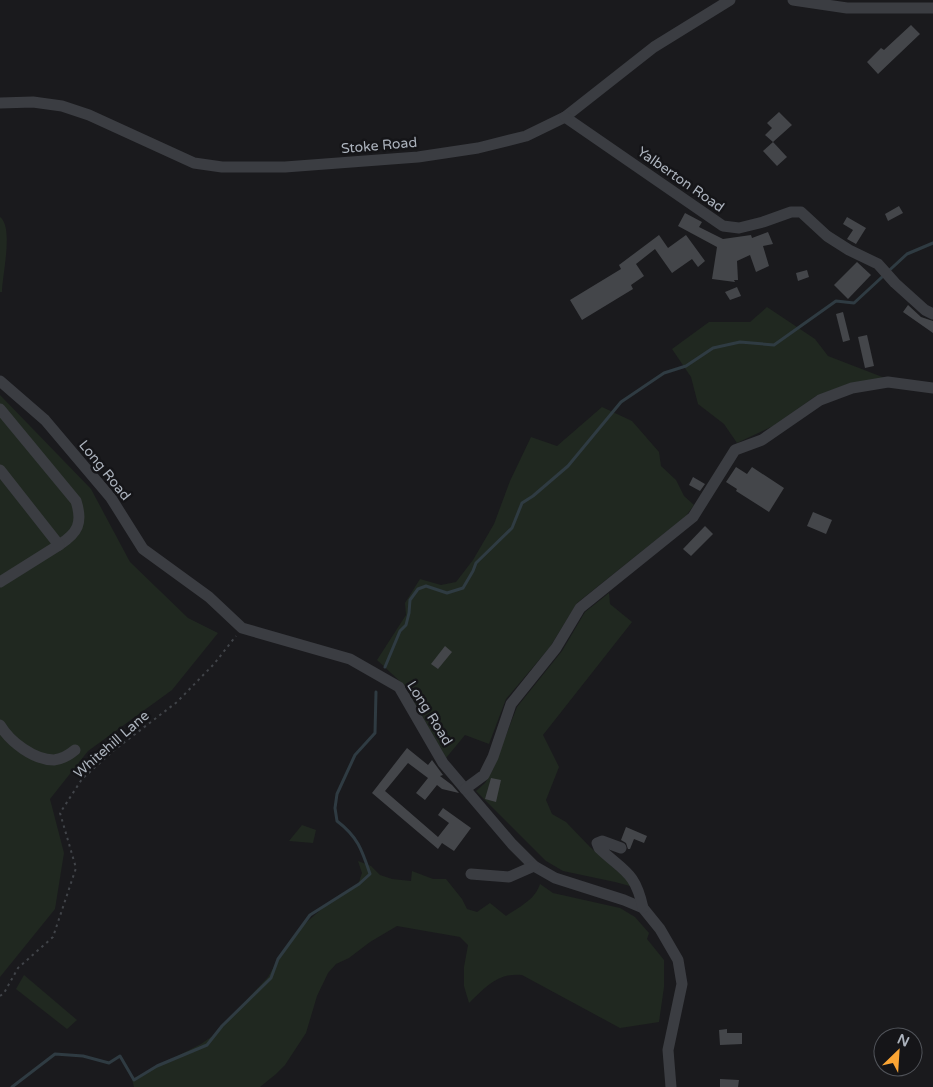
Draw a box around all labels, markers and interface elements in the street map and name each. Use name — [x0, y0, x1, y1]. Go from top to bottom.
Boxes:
street label: Stoke Road — [340, 134, 418, 157]
street label: Yalberton Road — [634, 143, 728, 216]
street label: Long Road — [75, 437, 134, 504]
street label: Long Road — [403, 678, 456, 749]
street label: Whitehill Lane — [70, 707, 153, 782]
north arrow — [873, 1027, 923, 1077]
text: N — [895, 1031, 912, 1051]

